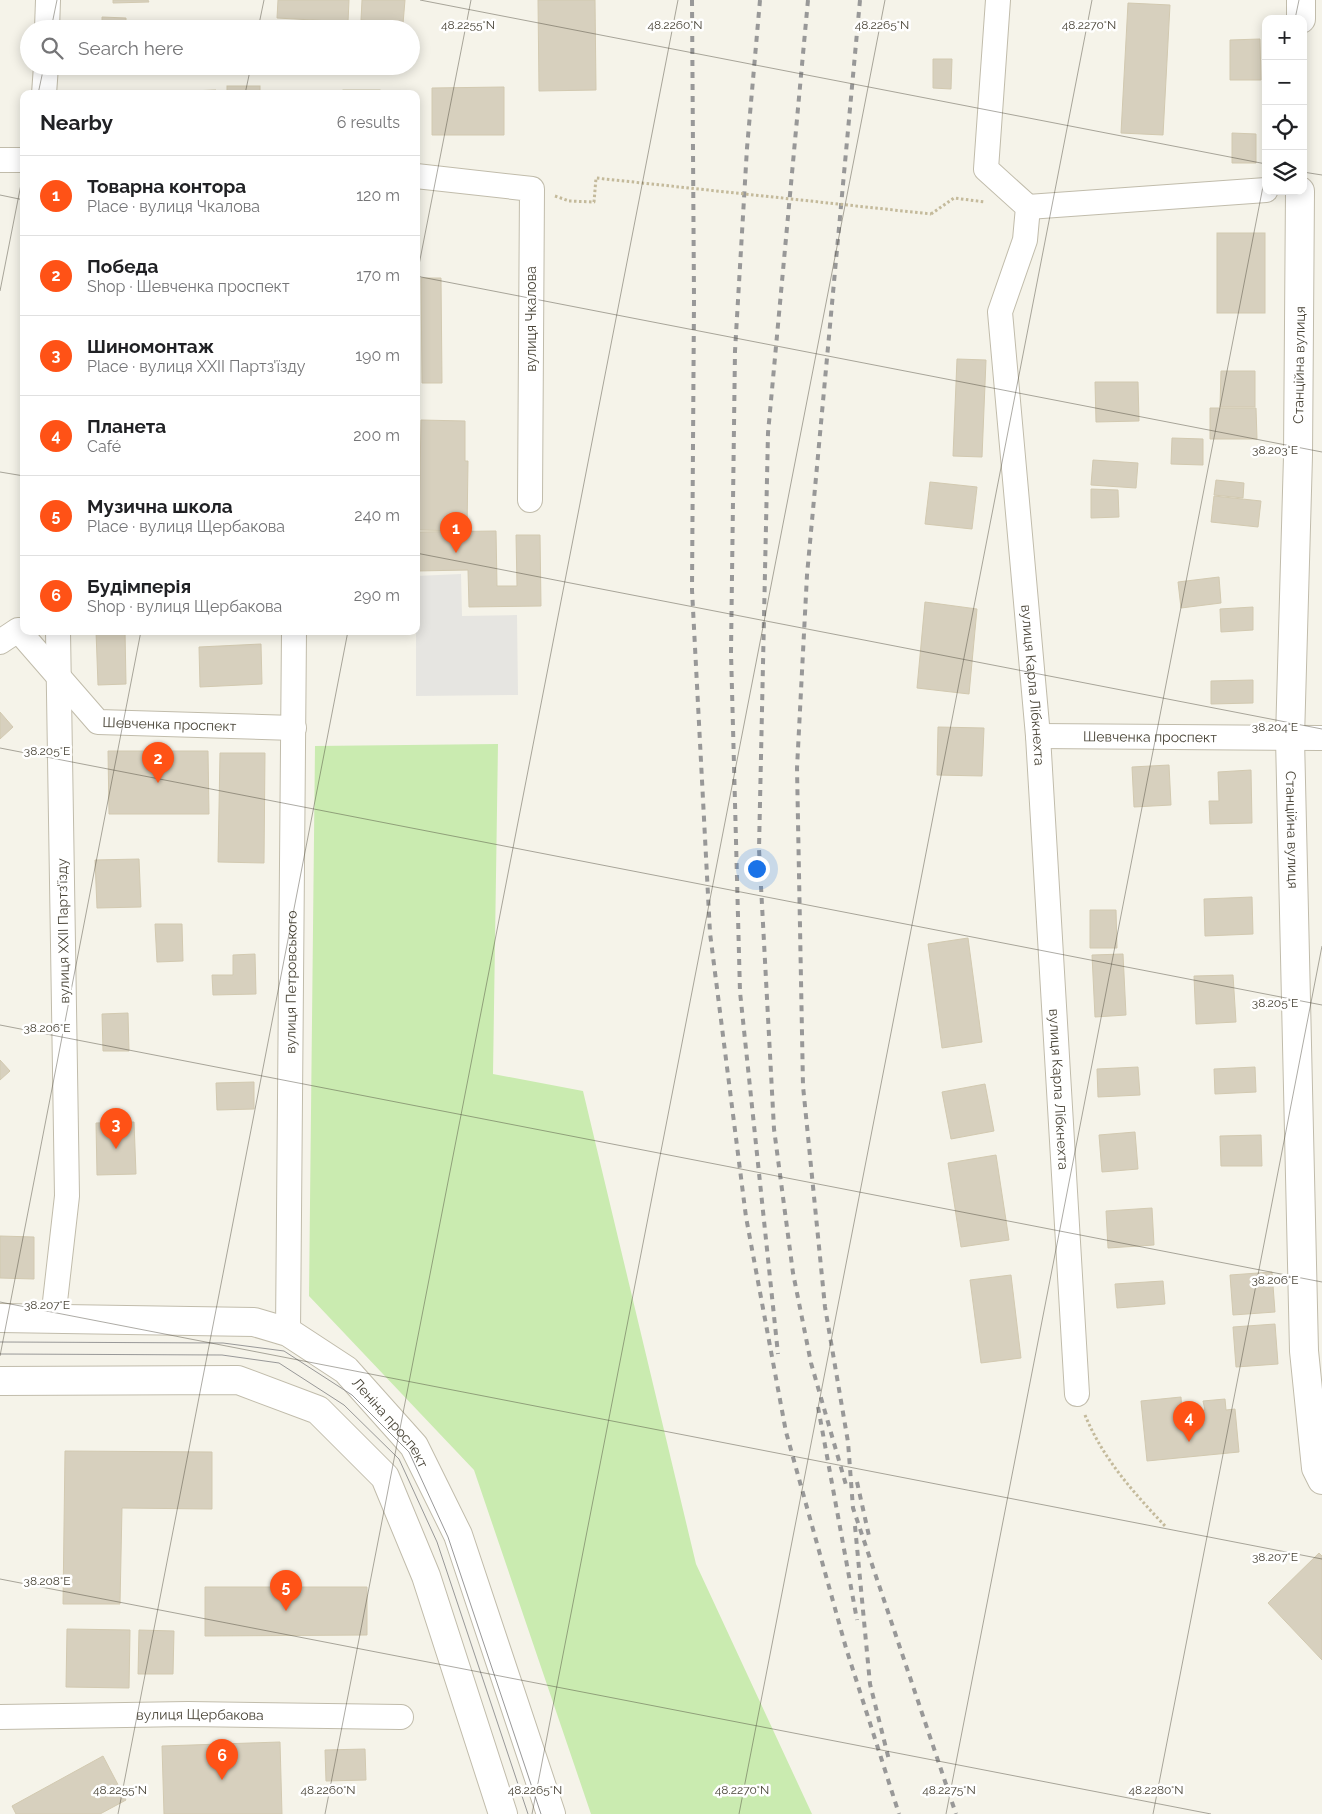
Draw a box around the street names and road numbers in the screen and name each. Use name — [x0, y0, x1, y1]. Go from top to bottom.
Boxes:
street label: вулиця Чкалова — [523, 266, 539, 372]
street label: Станційна вулиця — [1290, 306, 1308, 424]
street label: вулиця Карла Лібкнехта — [1018, 604, 1048, 766]
street label: Шевченка проспект — [102, 714, 237, 734]
street label: Шевченка проспект — [1083, 728, 1217, 745]
street label: Станційна вулиця — [1283, 771, 1301, 889]
street label: вулиця XXII Партз'їзду — [54, 858, 72, 1004]
street label: вулиця Петровського — [282, 910, 300, 1054]
street label: вулиця Карла Лібкнехта — [1046, 1008, 1072, 1170]
street label: Леніна проспект — [349, 1375, 432, 1471]
street label: вулиця Щербакова — [136, 1706, 264, 1723]

